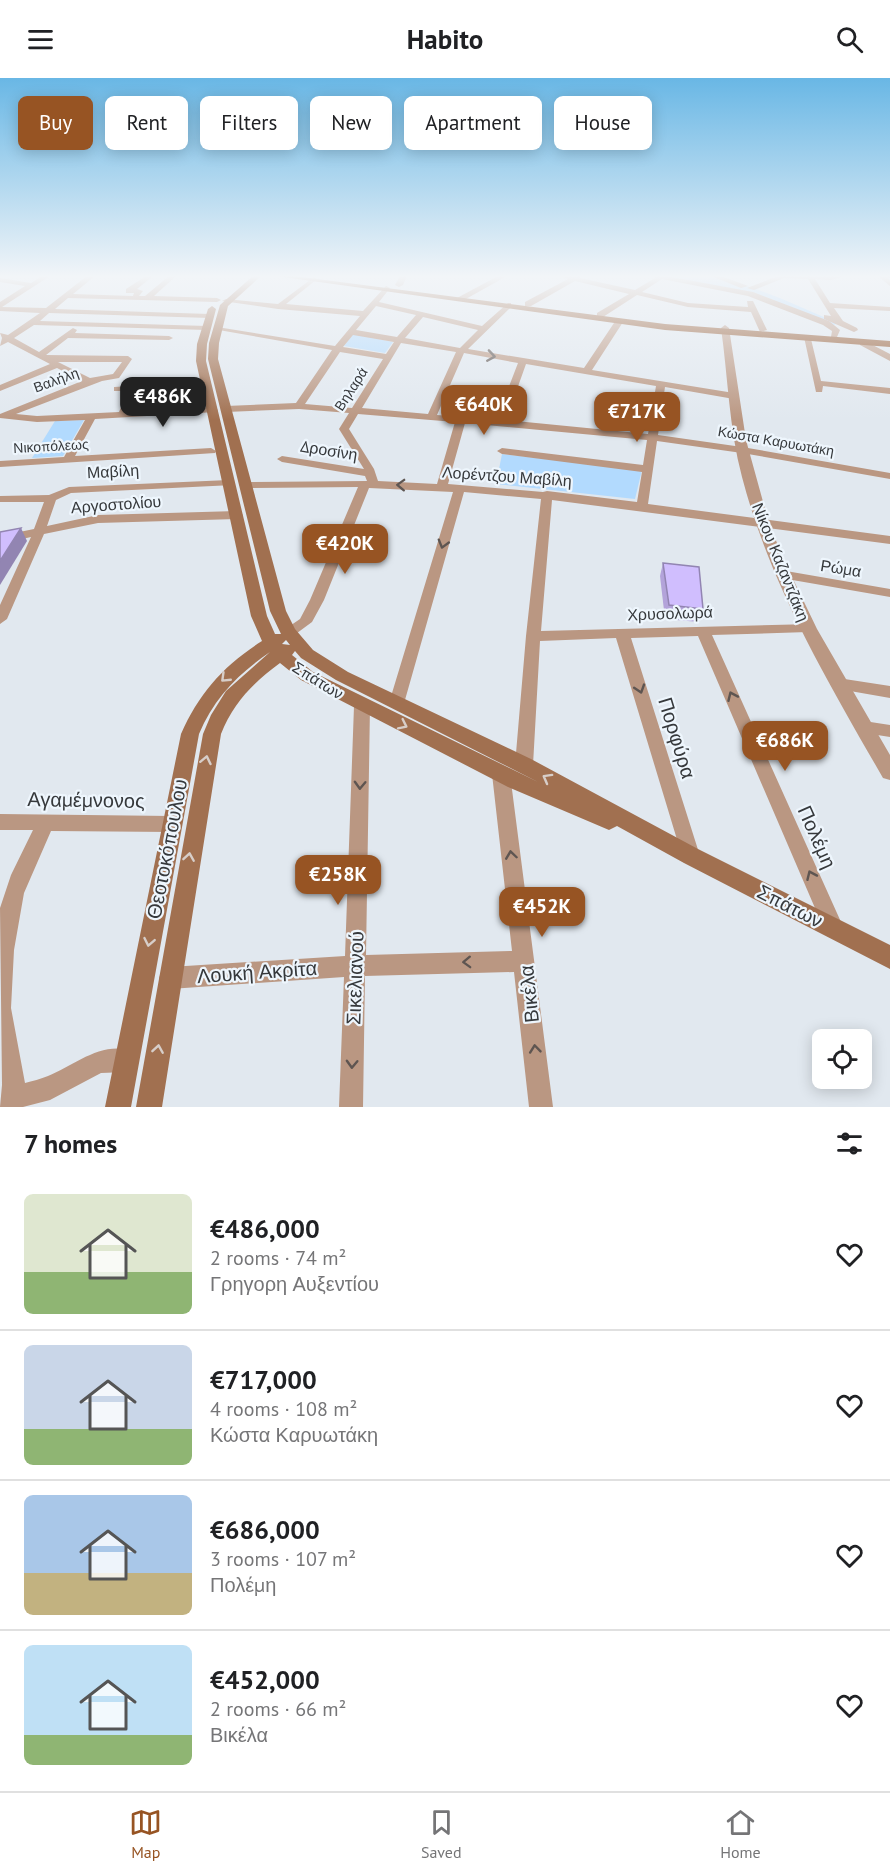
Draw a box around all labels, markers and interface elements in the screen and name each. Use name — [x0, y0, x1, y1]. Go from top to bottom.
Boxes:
text: Habito — [407, 22, 483, 56]
icon: menu — [24, 23, 57, 56]
icon: search — [833, 23, 866, 56]
chip: Buy — [18, 96, 93, 150]
chip: Rent — [105, 96, 188, 150]
chip: Filters — [200, 96, 298, 150]
chip: New — [310, 96, 392, 150]
chip: Apartment — [404, 96, 542, 150]
chip: House — [554, 96, 652, 150]
one-way arrow — [487, 349, 496, 361]
street label: Βαλήλη — [31, 364, 81, 396]
street label: Βηλαρά — [330, 364, 372, 414]
pin: €486K — [121, 377, 205, 428]
text: €486K — [134, 383, 192, 409]
pin: €640K — [442, 385, 526, 436]
text: €640K — [455, 391, 513, 417]
pin: €717K — [595, 392, 679, 443]
text: €717K — [608, 398, 666, 424]
street label: Κώστα Καρυωτάκη — [716, 422, 836, 460]
street label: Νικοπόλεως — [13, 435, 89, 457]
street label: Δροσίνη — [299, 436, 359, 464]
street label: Μαβίλη — [86, 460, 140, 482]
street label: Λορέντζου Μαβίλη — [441, 461, 573, 491]
one-way arrow — [397, 479, 406, 492]
street label: Αργοστολίου — [70, 491, 162, 517]
street label: Νίκου Καζαντζάκη — [748, 500, 814, 624]
pin: €420K — [303, 524, 387, 575]
text: €420K — [316, 530, 374, 556]
one-way arrow — [438, 538, 450, 549]
street label: Ρώμα — [819, 555, 863, 581]
street label: Χρυσολωρά — [627, 602, 713, 624]
street label: Σπάτων — [289, 657, 347, 703]
one-way arrow — [221, 671, 232, 682]
one-way arrow — [632, 683, 645, 694]
one-way arrow — [727, 692, 739, 703]
street label: Πορφύρα — [652, 694, 702, 782]
one-way arrow — [397, 718, 408, 729]
pin: €686K — [743, 721, 827, 772]
text: €686K — [756, 727, 814, 753]
one-way arrow — [199, 755, 212, 765]
one-way arrow — [543, 774, 554, 785]
street label: Θεοτοκόπουλου — [141, 777, 193, 921]
one-way arrow — [354, 781, 366, 790]
street label: Αγαμέμνονος — [27, 786, 145, 814]
street label: Πολέμη — [792, 801, 842, 873]
one-way arrow — [506, 851, 518, 860]
one-way arrow — [183, 852, 195, 861]
pin: €258K — [296, 855, 380, 906]
text: €258K — [309, 861, 367, 887]
one-way arrow — [806, 870, 818, 881]
street label: Σπάτων — [753, 878, 827, 934]
pin: €452K — [500, 887, 584, 938]
text: €452K — [513, 893, 571, 919]
street label: Σικελιανού — [340, 931, 370, 1025]
one-way arrow — [143, 937, 156, 947]
street label: Λουκή Ακρίτα — [196, 955, 318, 989]
one-way arrow — [462, 956, 471, 969]
street label: Βικέλα — [513, 964, 545, 1024]
map controls — [812, 1029, 872, 1089]
button: locate — [812, 1029, 872, 1089]
one-way arrow — [529, 1044, 542, 1053]
one-way arrow — [151, 1045, 164, 1055]
one-way arrow — [346, 1060, 359, 1069]
text: 7 homes — [24, 1127, 117, 1160]
icon: filters — [833, 1127, 866, 1160]
text: €486,000 — [210, 1212, 320, 1245]
icon: home — [72, 1218, 144, 1290]
icon: heart — [833, 1238, 866, 1271]
text: 2 rooms · 74 m² — [210, 1245, 346, 1271]
text: Γρηγορη Αυξεντίου — [210, 1271, 379, 1297]
text: €717,000 — [210, 1363, 317, 1396]
icon: home — [72, 1369, 144, 1441]
icon: heart — [833, 1389, 866, 1422]
text: 4 rooms · 108 m² — [210, 1396, 357, 1422]
text: Κώστα Καρυωτάκη — [210, 1422, 378, 1448]
text: €686,000 — [210, 1513, 320, 1546]
icon: home — [72, 1519, 144, 1591]
icon: heart — [833, 1539, 866, 1572]
text: 3 rooms · 107 m² — [210, 1546, 356, 1572]
text: Πολέμη — [210, 1572, 276, 1598]
text: €452,000 — [210, 1663, 320, 1696]
icon: home — [72, 1669, 144, 1741]
icon: heart — [833, 1689, 866, 1722]
text: 2 rooms · 66 m² — [210, 1696, 346, 1722]
text: Βικέλα — [210, 1722, 268, 1748]
tab: Map — [129, 1806, 162, 1862]
tab: Saved — [421, 1806, 462, 1862]
tab: Home — [720, 1806, 761, 1862]

